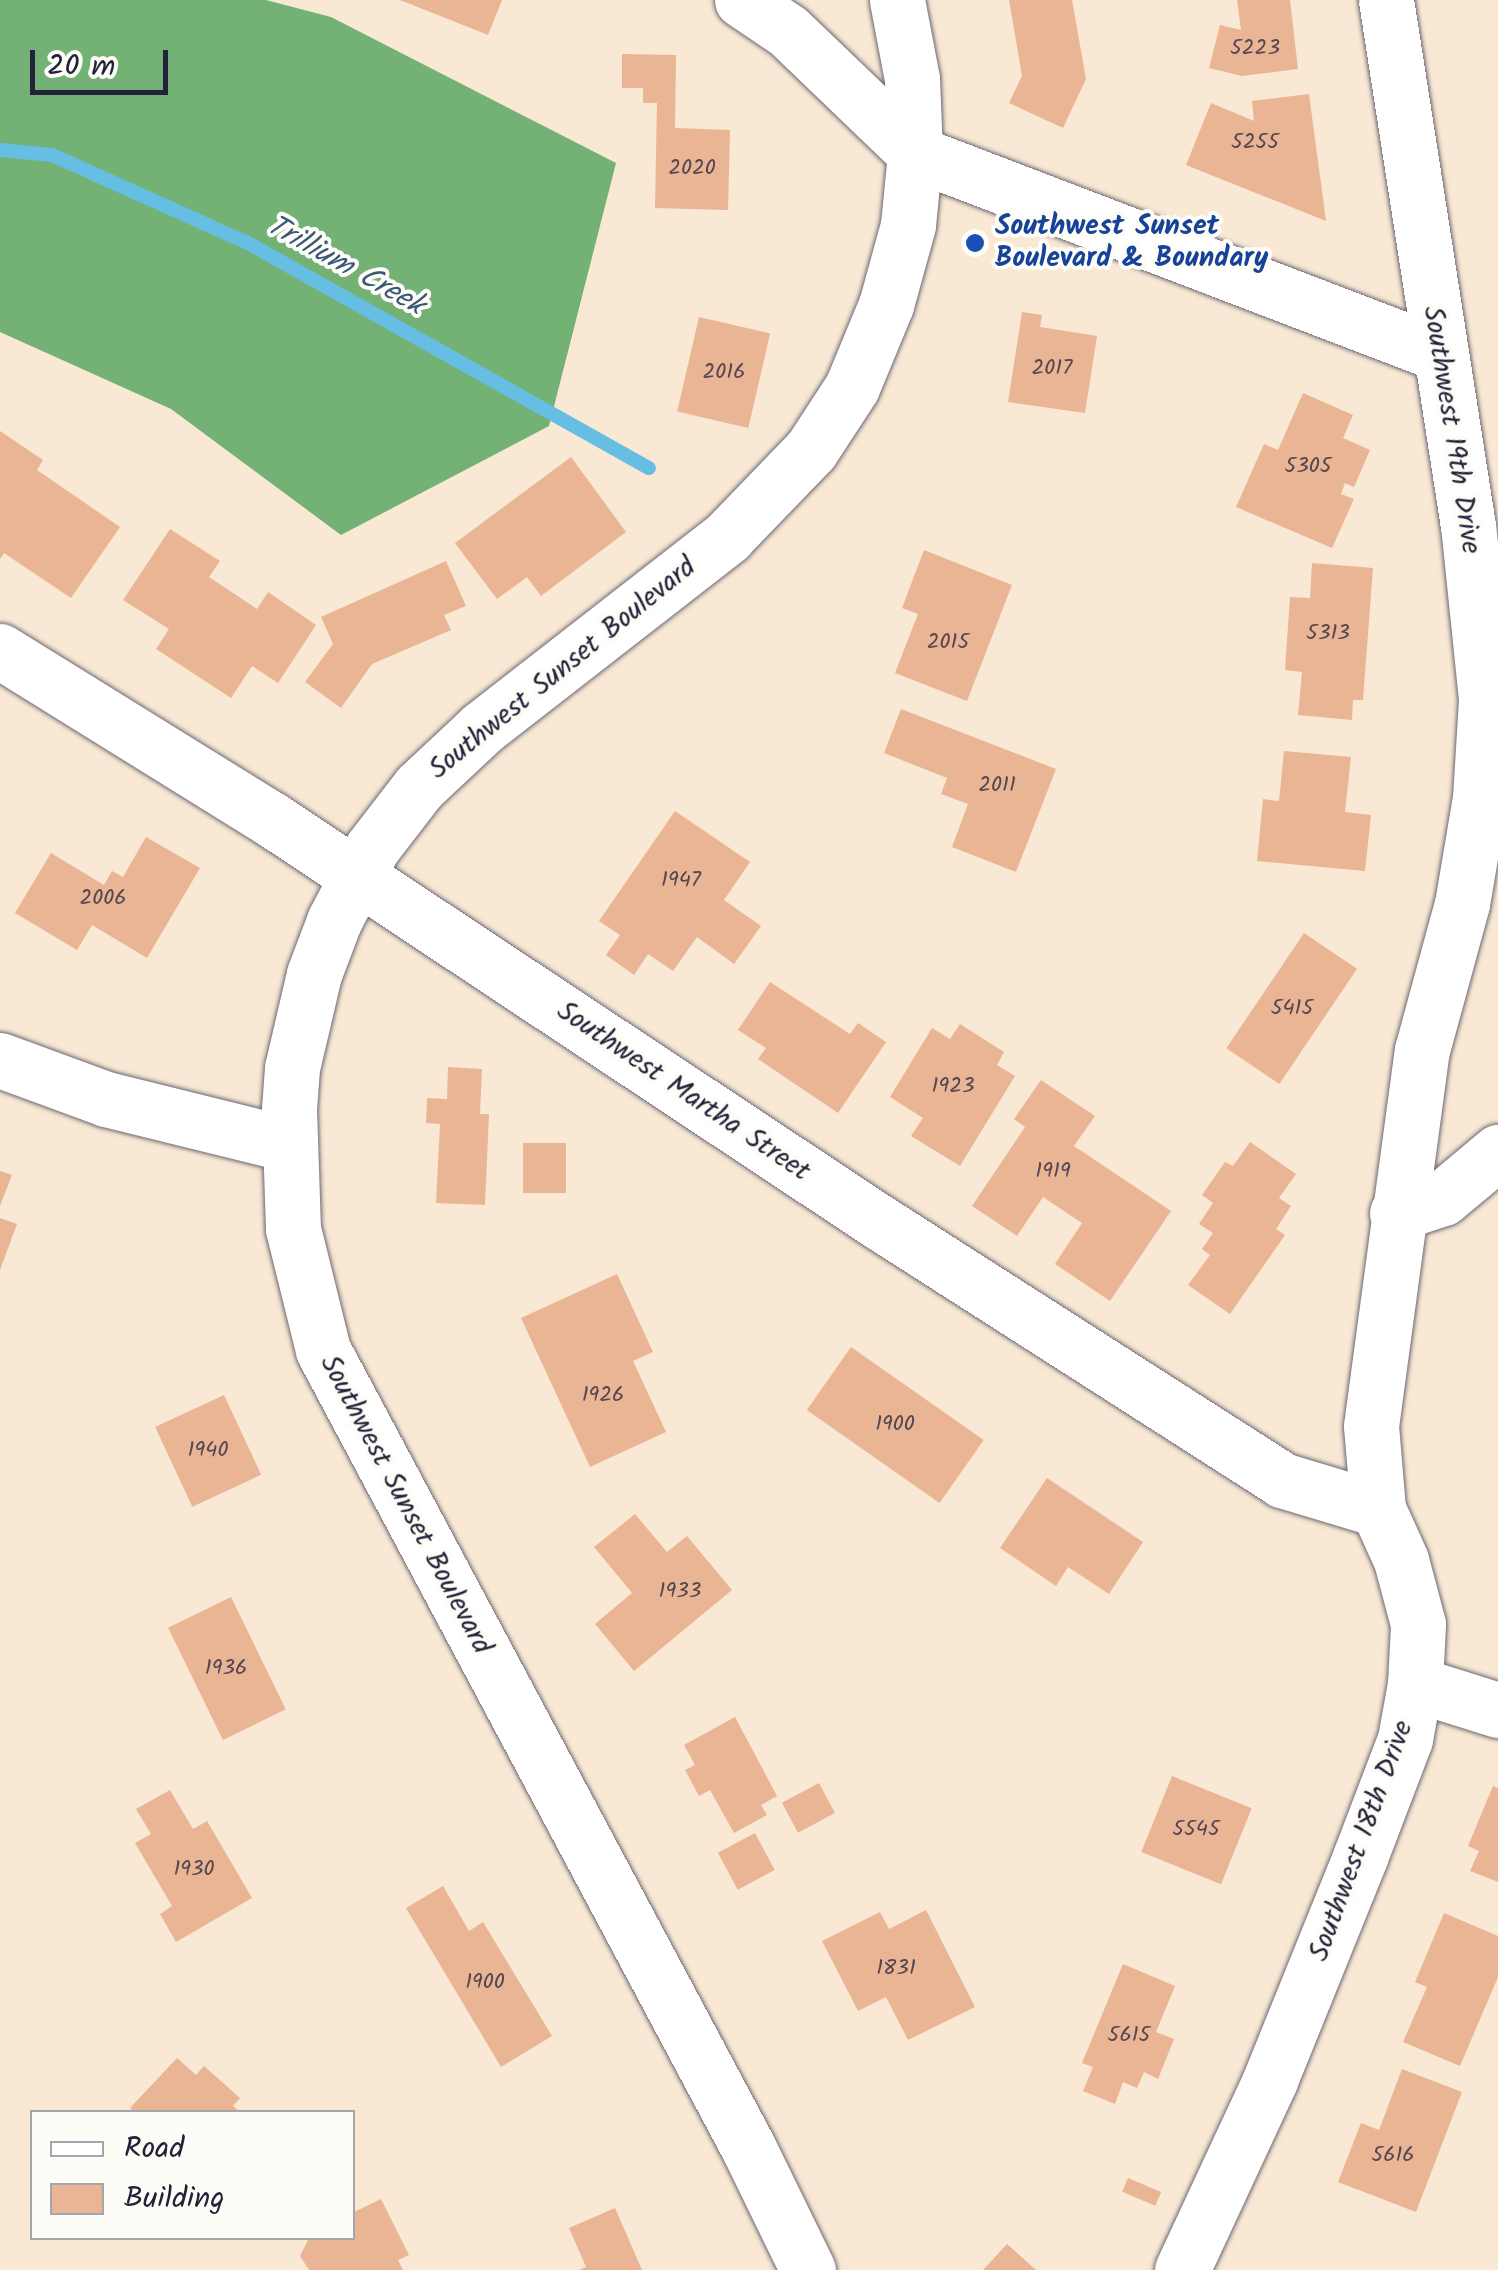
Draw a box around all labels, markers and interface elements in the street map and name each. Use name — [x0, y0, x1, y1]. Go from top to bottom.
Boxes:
scale bar — [35, 30, 172, 92]
house number: 5223 — [1230, 36, 1280, 62]
text: 20 m — [47, 43, 115, 91]
house number: 5255 — [1231, 130, 1279, 156]
house number: 2020 — [668, 156, 716, 182]
water label: Trillium Creek — [260, 208, 430, 324]
place label: Southwest Sunset Boulevard & Boundary — [995, 210, 1268, 276]
marker: Southwest Sunset Boulevard & Boundary — [964, 232, 986, 254]
street label: Southwest 19th Drive — [1415, 304, 1487, 556]
house number: 2017 — [1032, 356, 1072, 382]
house number: 2016 — [703, 360, 745, 386]
house number: 5305 — [1284, 454, 1332, 480]
street label: Southwest Sunset Boulevard — [423, 551, 703, 787]
house number: 5313 — [1306, 621, 1350, 647]
house number: 2015 — [927, 630, 969, 656]
house number: 2011 — [978, 773, 1016, 799]
house number: 1947 — [661, 868, 701, 894]
house number: 2006 — [79, 886, 127, 912]
street label: Southwest Martha Street — [550, 995, 816, 1189]
house number: 5415 — [1271, 996, 1313, 1022]
house number: 1923 — [932, 1074, 974, 1100]
house number: 1919 — [1035, 1159, 1071, 1185]
street label: Southwest Sunset Boulevard — [312, 1350, 498, 1660]
house number: 1926 — [582, 1383, 624, 1409]
house number: 1900 — [875, 1412, 915, 1438]
house number: 1940 — [188, 1438, 228, 1464]
house number: 1933 — [659, 1579, 701, 1605]
house number: 1936 — [205, 1656, 247, 1682]
street label: Southwest 18th Drive — [1303, 1716, 1421, 1966]
house number: 5545 — [1172, 1817, 1220, 1843]
house number: 1930 — [173, 1857, 215, 1883]
house number: 1831 — [876, 1956, 916, 1982]
house number: 1900 — [465, 1970, 505, 1996]
house number: 5615 — [1108, 2023, 1150, 2049]
legend — [30, 2110, 355, 2240]
text: Road — [124, 2125, 184, 2173]
house number: 5616 — [1371, 2143, 1415, 2169]
text: Building — [124, 2175, 224, 2223]

